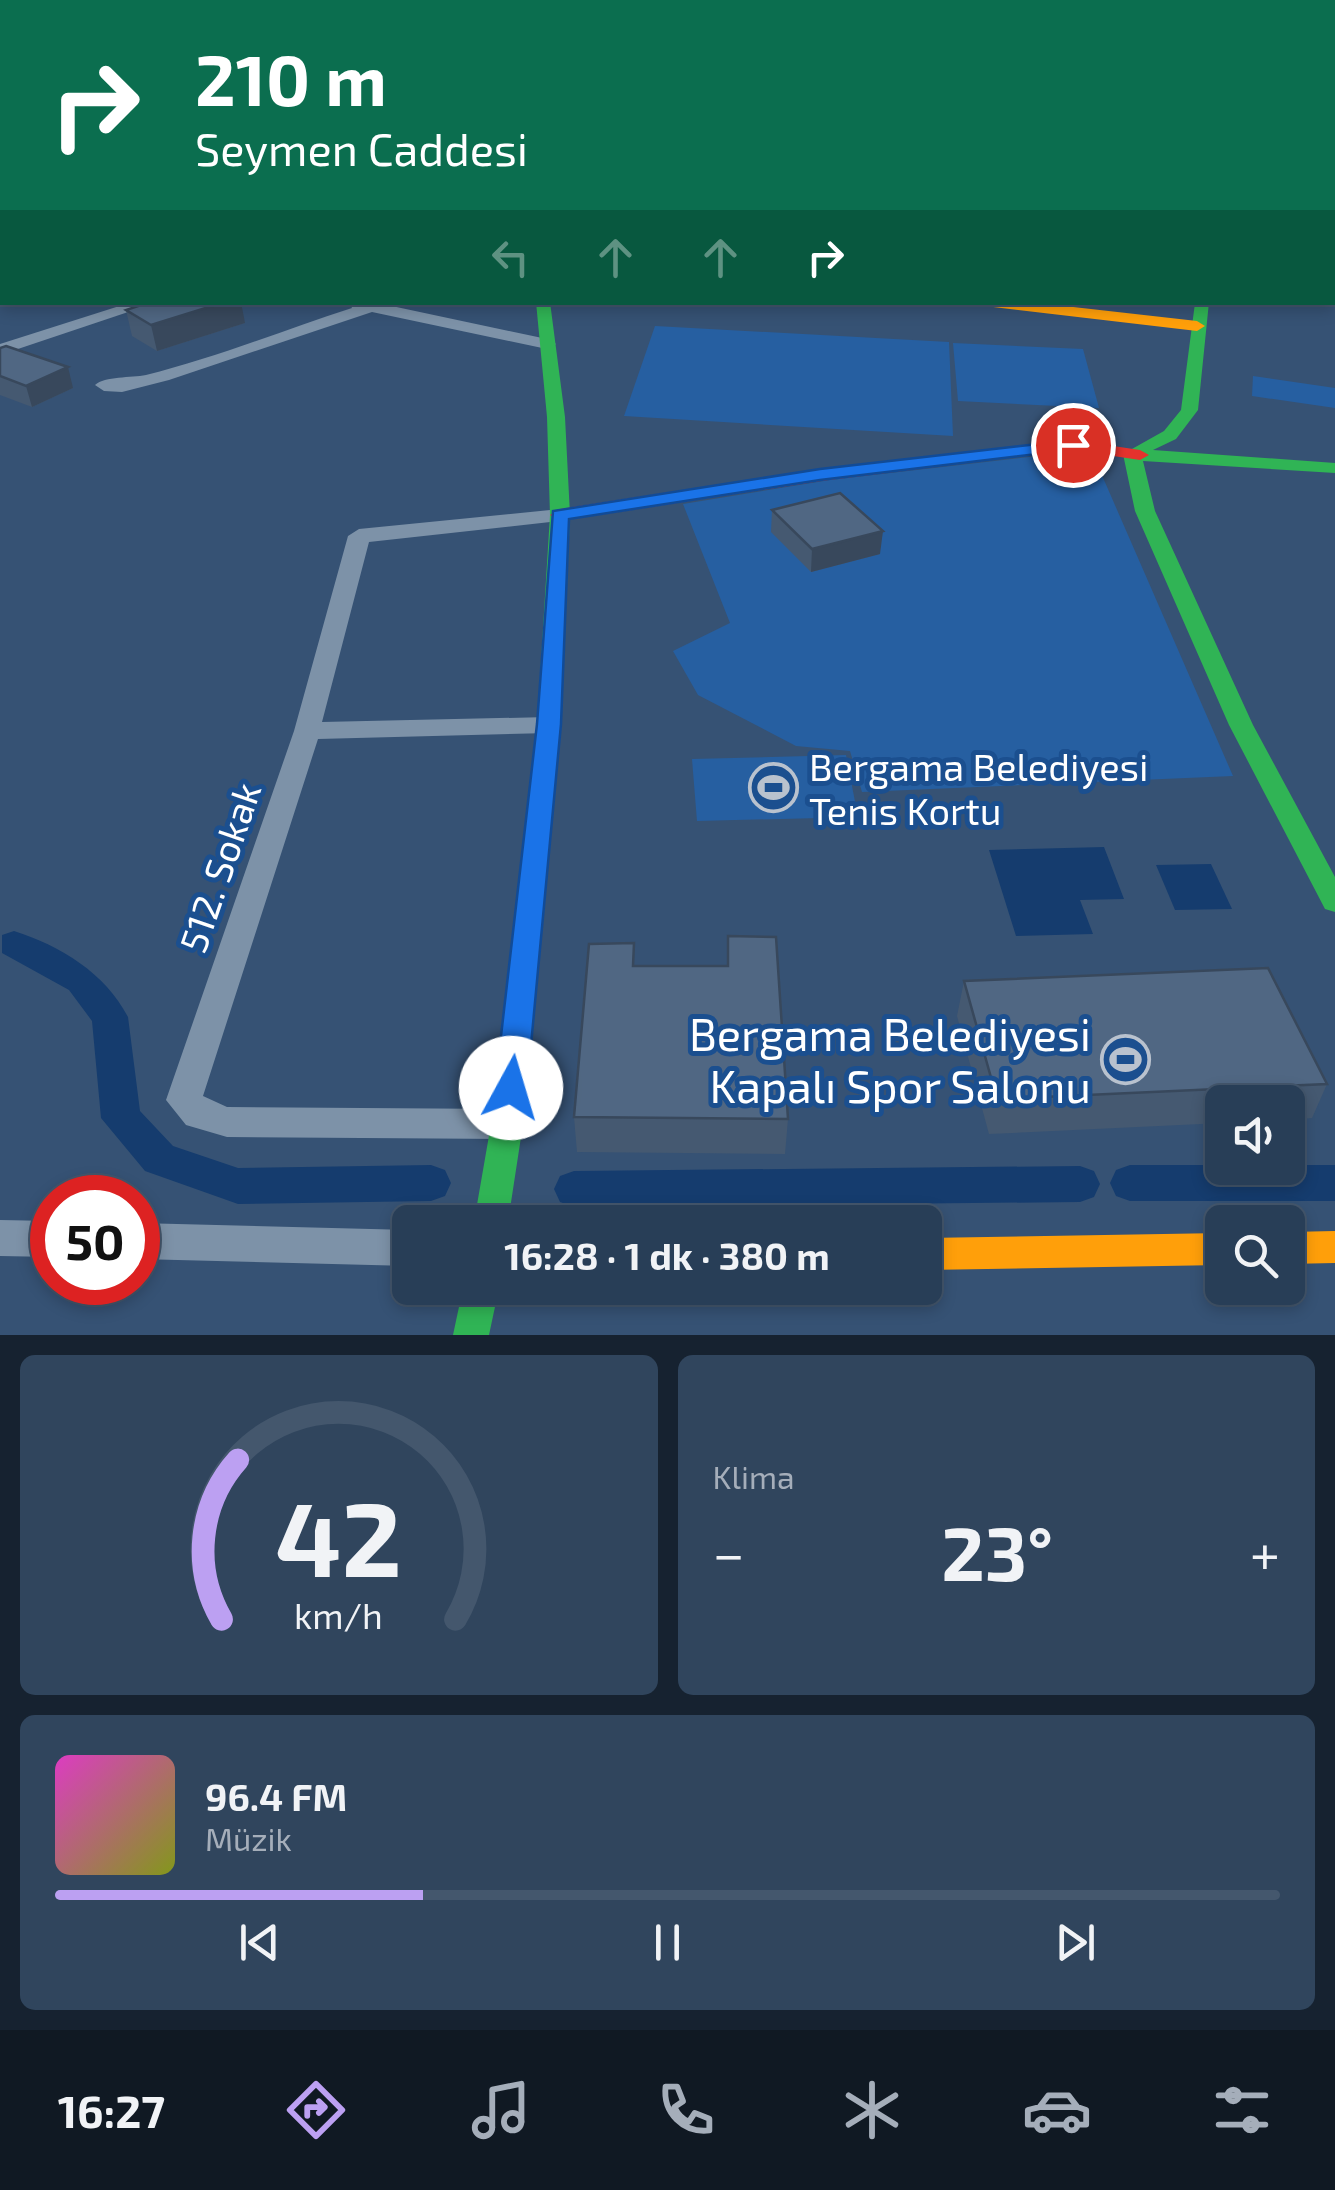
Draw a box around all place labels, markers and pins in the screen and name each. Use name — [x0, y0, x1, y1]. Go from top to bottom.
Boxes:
pin — [1031, 403, 1116, 488]
place label: Bergama Belediyesi Tenis Kortu — [809, 743, 1149, 833]
sports icon: Bergama Belediyesi Tenis Kortu — [748, 762, 800, 814]
place label: Bergama Belediyesi Kapalı Spor Salonu — [689, 1006, 1091, 1112]
sports icon: Bergama Belediyesi Kapalı Spor Salonu — [1100, 1033, 1152, 1085]

